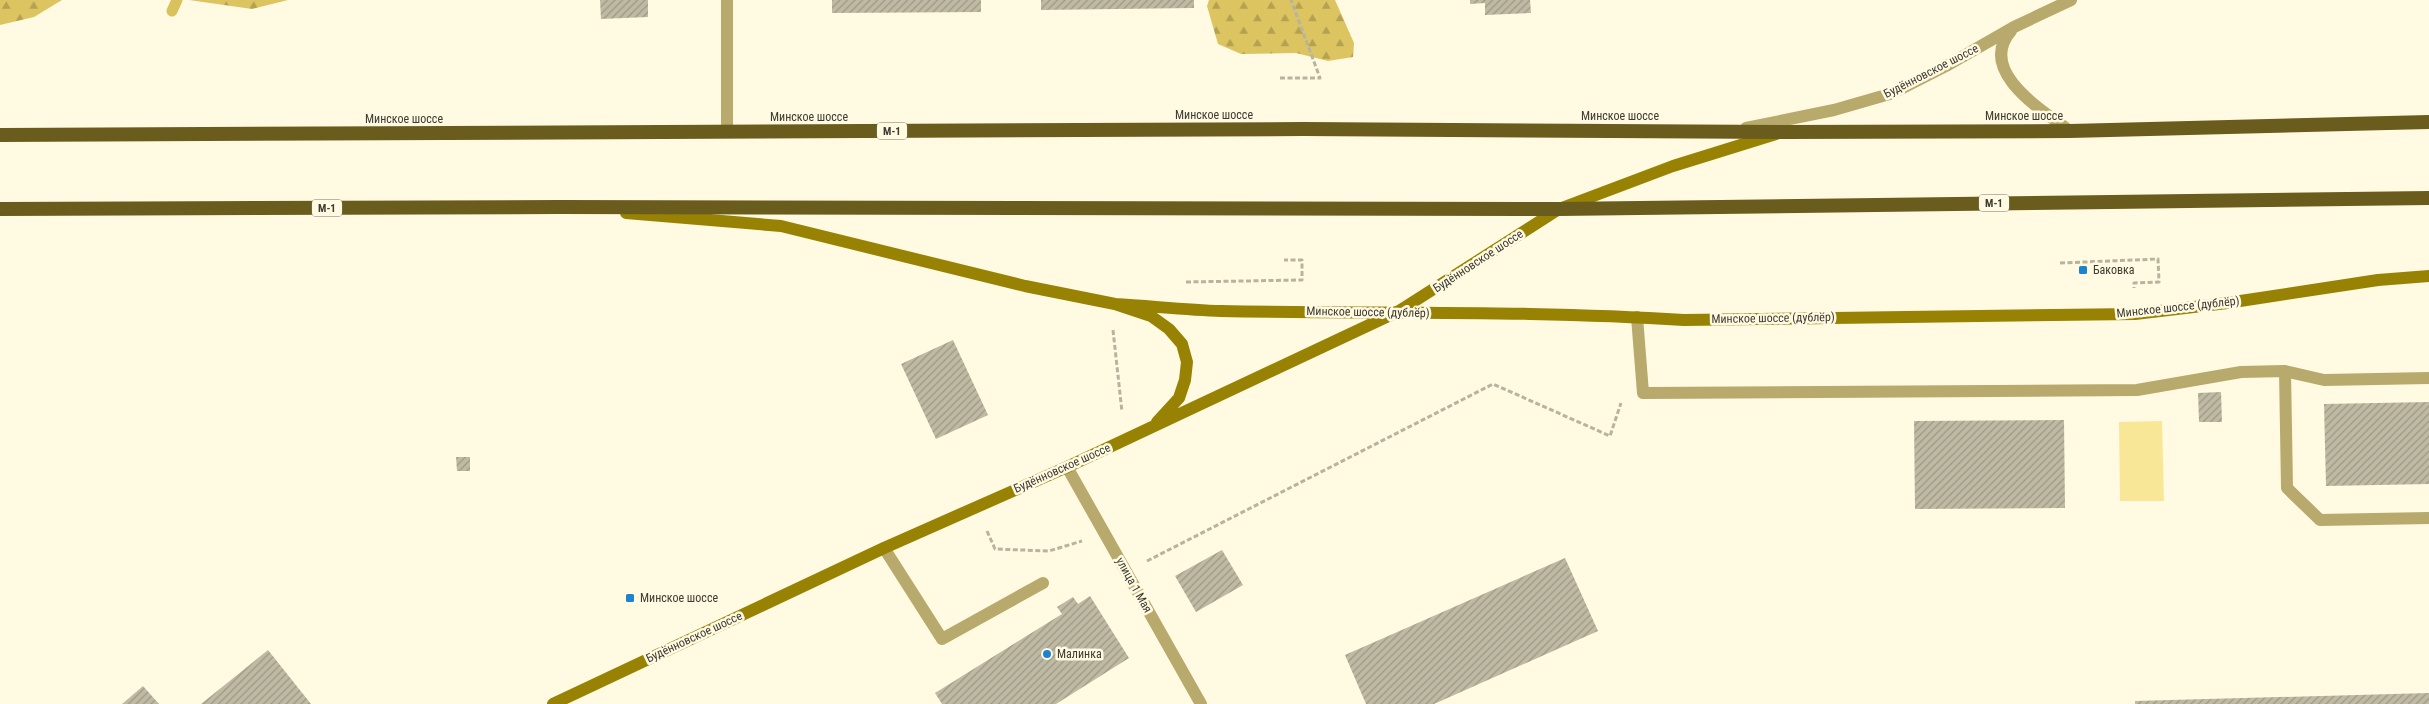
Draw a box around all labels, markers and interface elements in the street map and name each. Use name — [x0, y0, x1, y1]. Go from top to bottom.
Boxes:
street label: Будённовское шоссе — [1881, 41, 1981, 101]
street label: Минское шоссе — [1175, 108, 1253, 122]
street label: Минское шоссе — [1581, 109, 1659, 123]
street label: Минское шоссе — [1985, 109, 2063, 123]
street label: Минское шоссе — [770, 110, 848, 124]
street label: Минское шоссе — [365, 112, 443, 126]
road number: М-1 — [877, 122, 907, 140]
road number: М-1 — [1979, 194, 2009, 212]
road number: М-1 — [312, 200, 342, 217]
street label: Будённовское шоссе — [1430, 227, 1526, 295]
place label: Баковка — [2093, 263, 2135, 277]
marker: Баковка — [2077, 264, 2089, 276]
street label: Минское шоссе (дублёр) — [2116, 294, 2240, 320]
street label: Минское шоссе (дублёр) — [1306, 304, 1430, 320]
street label: Минское шоссе (дублёр) — [1711, 310, 1835, 326]
street label: Будённовское шоссе — [1011, 440, 1113, 496]
street label: улица 1 Мая — [1113, 555, 1155, 615]
place label: Минское шоссе — [640, 591, 718, 605]
marker: Минское шоссе — [624, 592, 636, 604]
street label: Будённовское шоссе — [644, 608, 745, 665]
place label: Малинка — [1057, 647, 1102, 661]
marker: Малинка — [1041, 648, 1053, 660]

